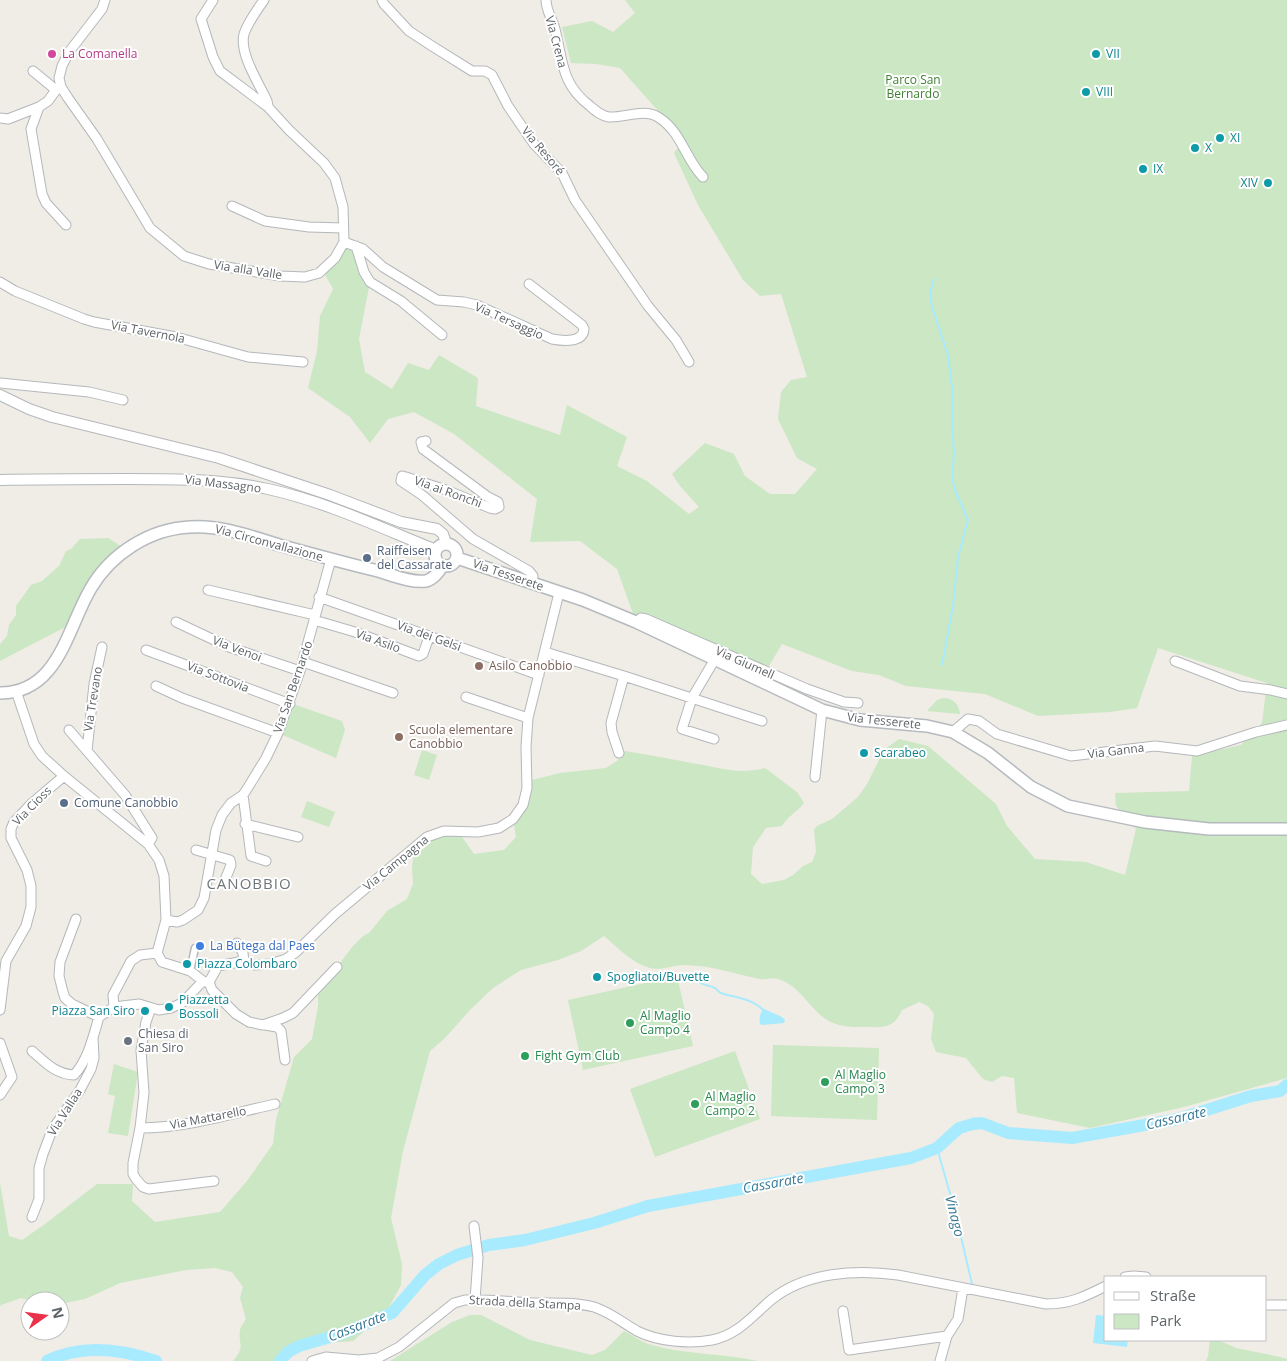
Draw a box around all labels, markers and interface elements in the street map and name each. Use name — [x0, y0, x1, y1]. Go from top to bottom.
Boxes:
street label: Via Crena — [541, 14, 572, 70]
place label: La Comanella — [62, 45, 137, 62]
place label: VII — [1106, 45, 1120, 62]
marker: La Comanella — [46, 48, 58, 60]
marker: VII — [1090, 48, 1102, 60]
park label: Parco San Bernardo — [885, 71, 941, 102]
place label: VIII — [1096, 83, 1113, 100]
marker: VIII — [1080, 86, 1092, 98]
street label: Via Resoré — [518, 123, 569, 179]
place label: XI — [1230, 129, 1240, 146]
marker: XI — [1214, 132, 1226, 144]
place label: X — [1205, 139, 1212, 156]
marker: X — [1189, 142, 1201, 154]
place label: IX — [1153, 160, 1163, 177]
marker: IX — [1137, 163, 1149, 175]
place label: XIV — [1241, 174, 1259, 191]
marker: XIV — [1262, 177, 1274, 189]
street label: Via alla Valle — [213, 256, 284, 283]
street label: Via Tersaggio — [472, 298, 546, 343]
street label: Via Tavernola — [110, 316, 187, 347]
street label: Via Massagno — [184, 470, 262, 497]
street label: Via ai Ronchi — [412, 471, 484, 512]
street label: Via Circonvallazione — [213, 520, 325, 565]
place label: Raiffeisen del Cassarate — [377, 542, 452, 573]
marker: Raiffeisen del Cassarate — [361, 552, 373, 564]
street label: Via Tesserete — [470, 554, 546, 595]
street label: Via dei Gelsi — [395, 616, 464, 655]
street label: Via Asilo — [353, 625, 403, 656]
street label: Via Venoi — [210, 631, 264, 666]
street label: Via San Bernardo — [269, 638, 316, 735]
street label: Via Giumell — [713, 642, 777, 683]
street label: Via Sottovia — [185, 657, 252, 696]
place label: Asilo Canobbio — [489, 657, 572, 674]
marker: Asilo Canobbio — [473, 660, 485, 672]
street label: Via Trevano — [79, 665, 106, 733]
street label: Via Tesserete — [846, 708, 922, 733]
place label: Scuola elementare Canobbio — [409, 721, 513, 752]
marker: Scuola elementare Canobbio — [393, 731, 405, 743]
street label: Via Ganna — [1087, 739, 1145, 762]
place label: Scarabeo — [874, 744, 926, 761]
marker: Scarabeo — [858, 747, 870, 759]
street label: Via Cioss — [8, 782, 55, 829]
place label: Comune Canobbio — [74, 794, 178, 811]
marker: Comune Canobbio — [58, 797, 70, 809]
street label: Via Campagna — [359, 831, 432, 894]
district label: CANOBBIO — [206, 873, 292, 893]
place label: La Bütega dal Paes — [210, 937, 315, 954]
marker: La Bütega dal Paes — [194, 940, 206, 952]
place label: Piazza Colombaro — [197, 955, 297, 972]
marker: Piazza Colombaro — [181, 958, 193, 970]
place label: Spogliatoi/Buvette — [607, 968, 710, 985]
marker: Spogliatoi/Buvette — [591, 971, 603, 983]
place label: Piazzetta Bossoli — [179, 991, 229, 1022]
marker: Piazzetta Bossoli — [163, 1001, 175, 1013]
place label: Piazza San Siro — [52, 1002, 135, 1019]
marker: Piazza San Siro — [139, 1005, 151, 1017]
place label: Al Maglio Campo 4 — [640, 1007, 691, 1038]
marker: Al Maglio Campo 4 — [624, 1017, 636, 1029]
place label: Chiesa di San Siro — [138, 1025, 189, 1056]
marker: Chiesa di San Siro — [122, 1035, 134, 1047]
place label: Fight Gym Club — [535, 1047, 620, 1064]
marker: Fight Gym Club — [519, 1050, 531, 1062]
place label: Al Maglio Campo 3 — [835, 1066, 886, 1097]
marker: Al Maglio Campo 3 — [819, 1076, 831, 1088]
street label: Via Vallaa — [43, 1085, 86, 1139]
place label: Al Maglio Campo 2 — [705, 1088, 756, 1119]
marker: Al Maglio Campo 2 — [689, 1098, 701, 1110]
water label: Cassarate — [1144, 1101, 1208, 1134]
street label: Via Mattarello — [168, 1102, 248, 1133]
water label: Cassarate — [741, 1168, 805, 1197]
water label: Vinago — [941, 1193, 970, 1239]
legend — [1104, 1276, 1267, 1341]
text: Straße — [1150, 1285, 1196, 1305]
north arrow — [20, 1291, 70, 1341]
street label: Strada della Stampa — [469, 1291, 581, 1314]
text: N — [48, 1305, 69, 1321]
water label: Cassarate — [325, 1306, 389, 1345]
text: Park — [1150, 1310, 1181, 1330]

